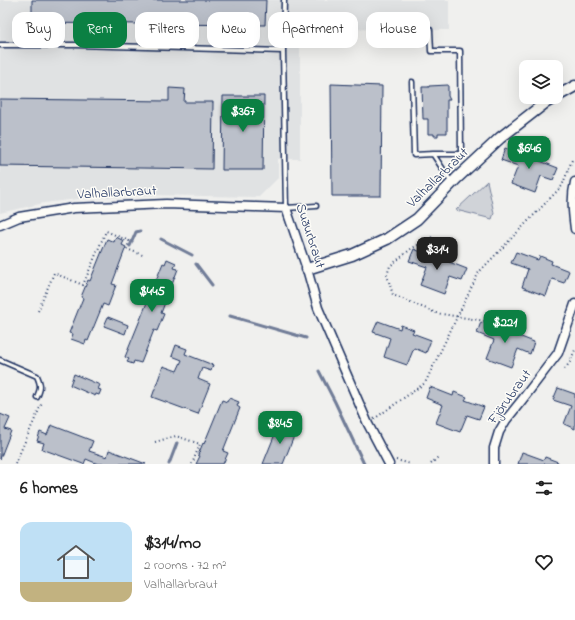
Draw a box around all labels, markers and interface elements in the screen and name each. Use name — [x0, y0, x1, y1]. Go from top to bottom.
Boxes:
chip: Buy — [12, 12, 65, 48]
chip: Rent — [73, 12, 127, 48]
chip: Filters — [135, 12, 199, 48]
chip: New — [207, 12, 260, 48]
chip: Apartment — [268, 12, 358, 48]
chip: House — [366, 12, 430, 48]
map controls — [519, 60, 563, 104]
button: layers — [519, 60, 563, 104]
pin: $367 — [219, 99, 267, 133]
text: $367 — [231, 102, 255, 121]
pin: $646 — [505, 136, 553, 170]
text: $646 — [517, 139, 541, 158]
street label: Valhallarbraut — [401, 143, 474, 214]
street label: Valhallarbraut — [76, 180, 157, 206]
street label: Suðurbraut — [290, 201, 330, 271]
pin: $314 — [413, 237, 461, 271]
text: $314 — [426, 240, 448, 259]
pin: $445 — [128, 279, 176, 313]
text: $445 — [139, 282, 165, 301]
pin: $221 — [481, 310, 529, 344]
text: $221 — [493, 313, 517, 332]
street label: Fjörubraut — [482, 365, 537, 430]
pin: $845 — [256, 411, 304, 445]
text: $845 — [267, 414, 293, 433]
text: 6 homes — [20, 476, 78, 501]
icon: filters — [533, 477, 555, 499]
text: $314/mo — [144, 531, 201, 556]
icon: home — [52, 538, 100, 586]
icon: heart — [533, 551, 555, 573]
text: 2 rooms · 72 m² — [144, 556, 226, 575]
text: Valhallarbraut — [144, 575, 218, 594]

